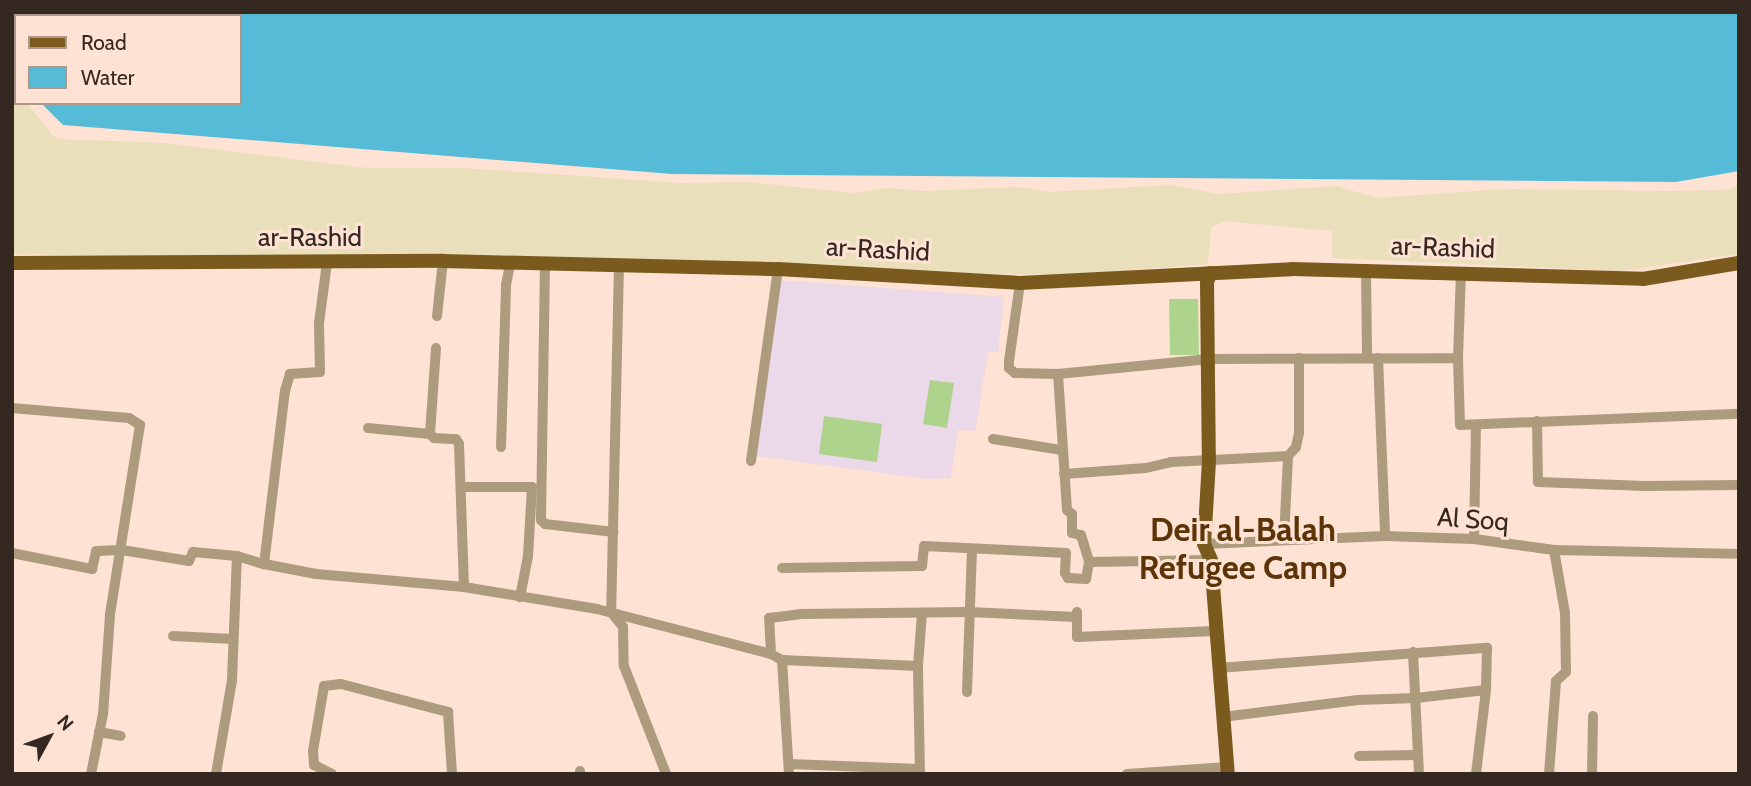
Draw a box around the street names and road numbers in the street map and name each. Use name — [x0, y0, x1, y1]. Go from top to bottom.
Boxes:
street label: ar-Rashid — [258, 222, 362, 254]
street label: ar-Rashid — [1391, 231, 1495, 265]
street label: ar-Rashid — [825, 232, 931, 268]
street label: Al Soq — [1436, 502, 1510, 538]

